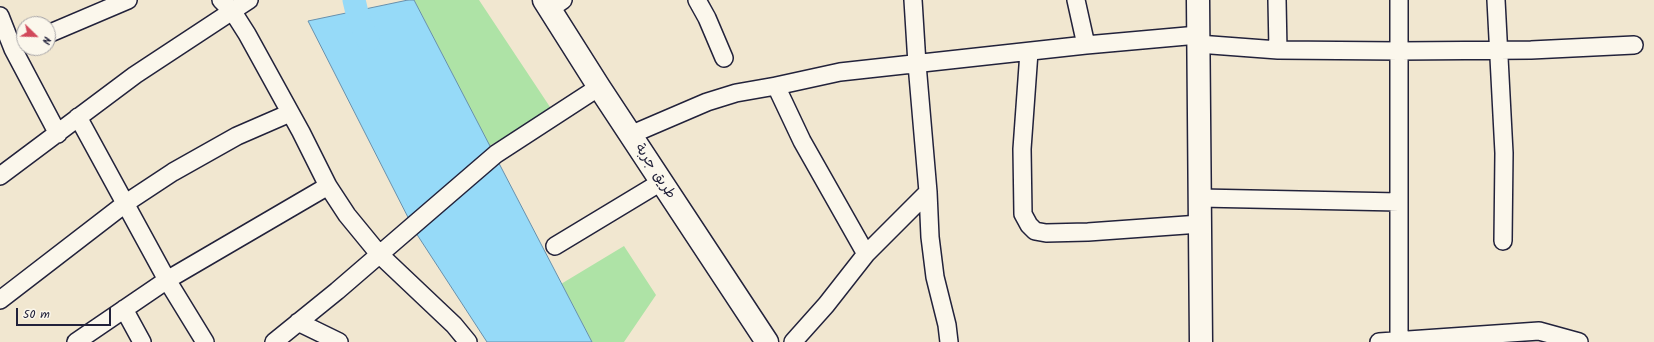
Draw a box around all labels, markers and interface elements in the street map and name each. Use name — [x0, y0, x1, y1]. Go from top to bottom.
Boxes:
north arrow — [16, 16, 56, 56]
text: N — [36, 34, 56, 47]
street label: طريق جربة — [630, 141, 678, 203]
scale bar — [18, 300, 113, 326]
text: 50 m — [23, 305, 50, 324]

